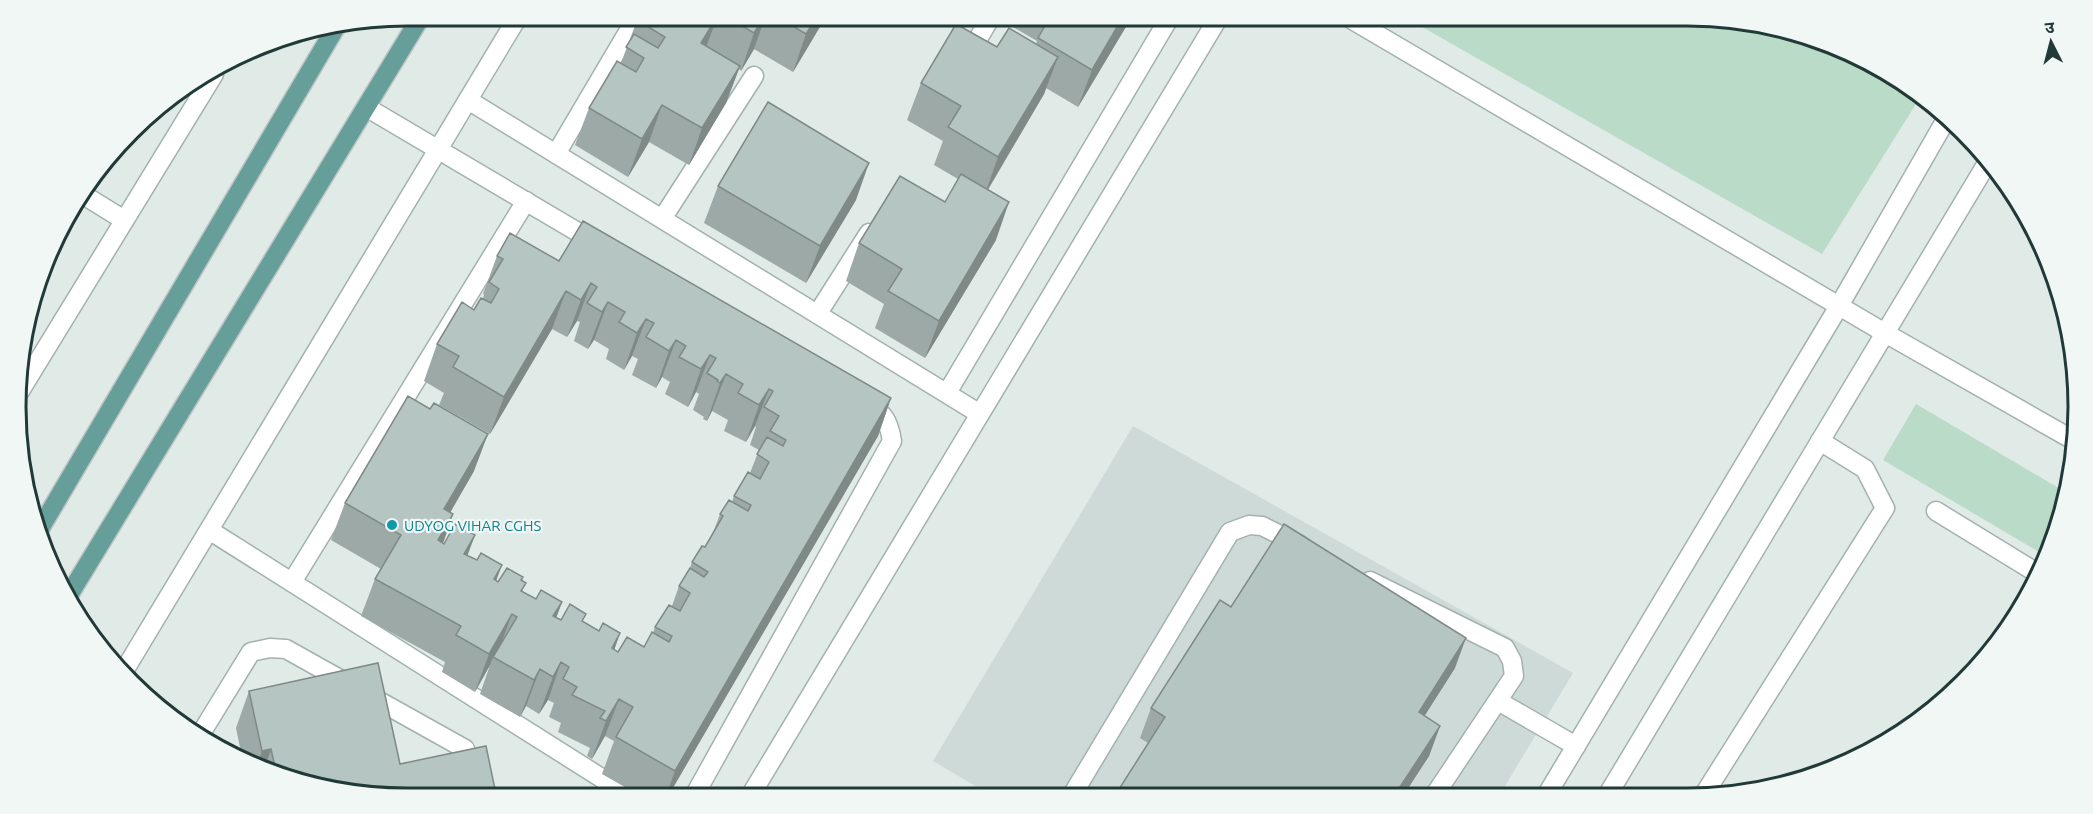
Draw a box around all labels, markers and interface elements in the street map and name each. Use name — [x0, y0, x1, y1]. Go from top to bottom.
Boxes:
north arrow — [2021, 12, 2081, 72]
text: उ — [2044, 18, 2056, 37]
place label: UDYOG VIHAR CGHS — [404, 517, 541, 534]
marker: UDYOG VIHAR CGHS — [385, 518, 399, 532]

